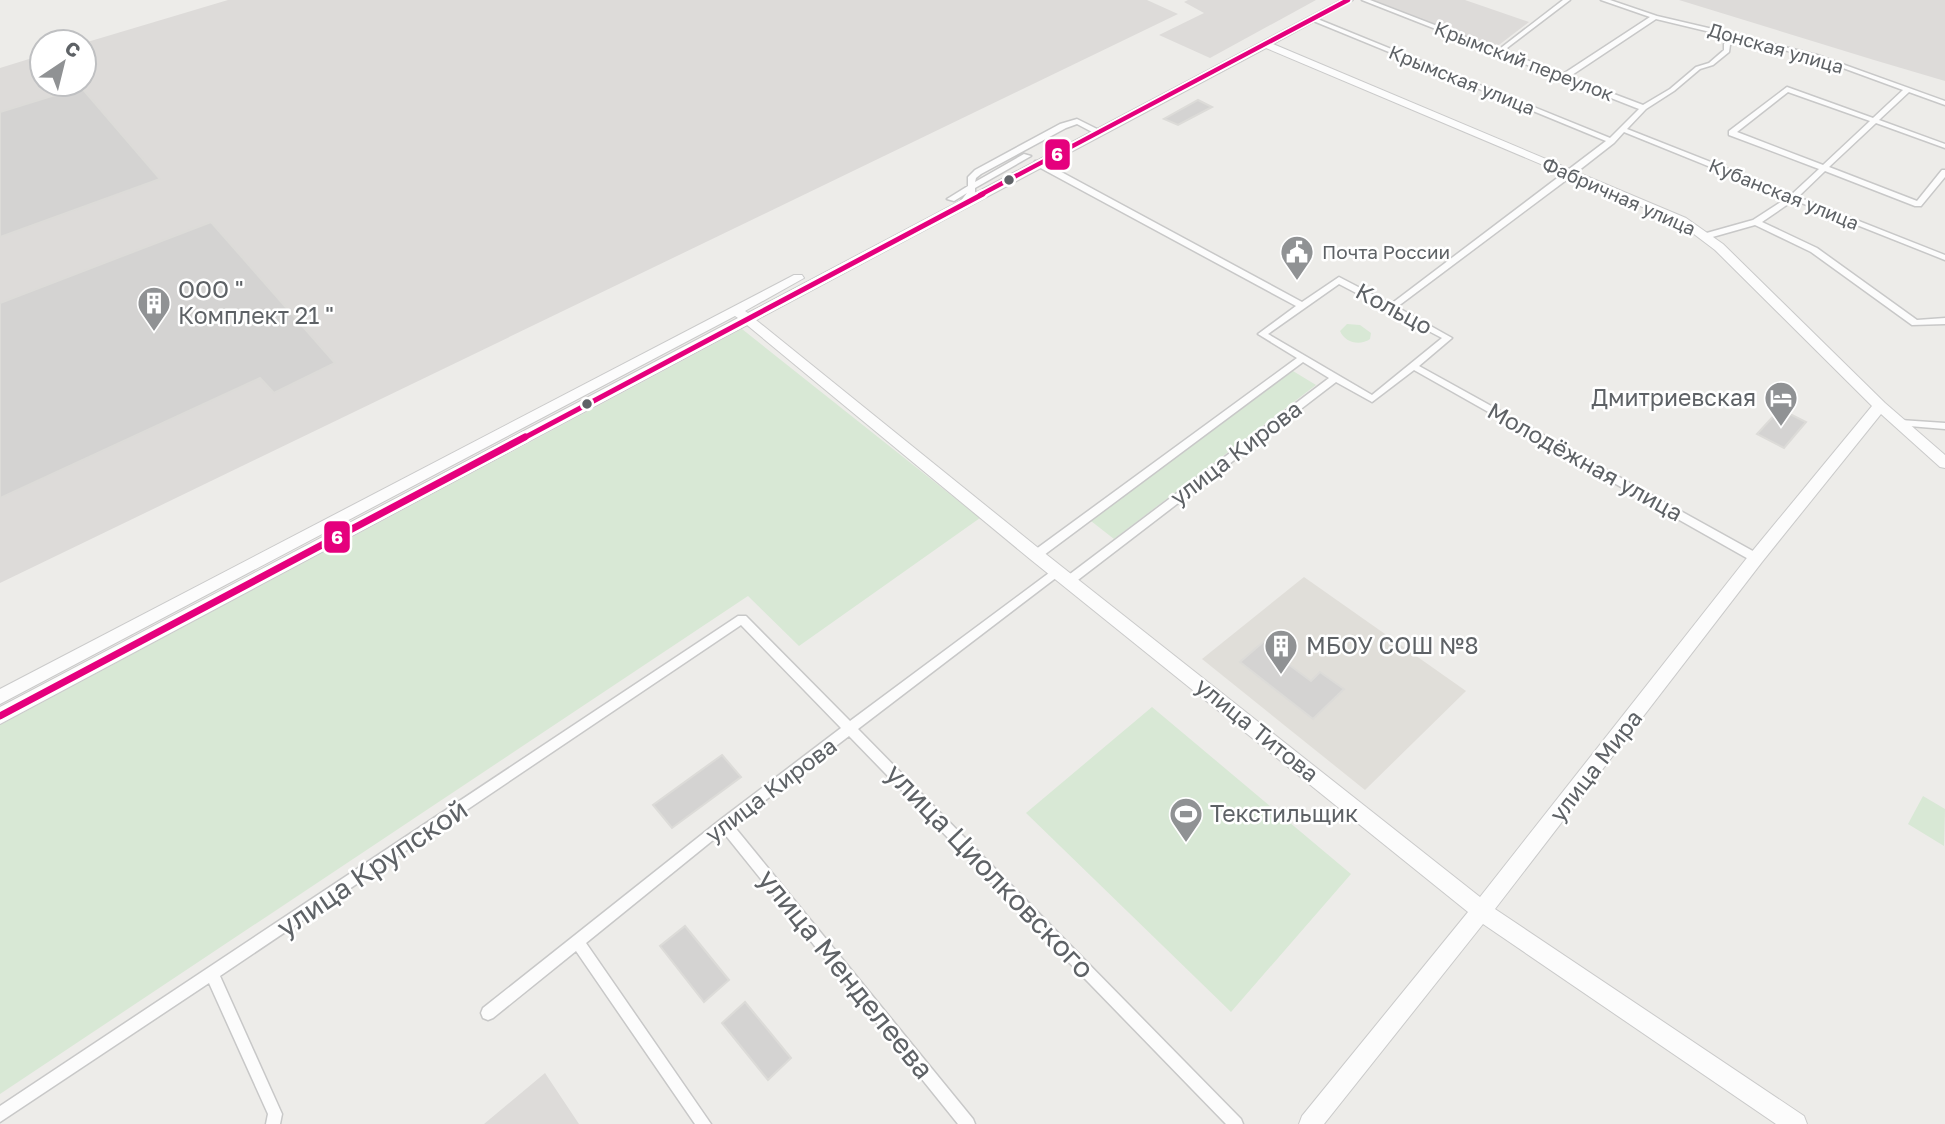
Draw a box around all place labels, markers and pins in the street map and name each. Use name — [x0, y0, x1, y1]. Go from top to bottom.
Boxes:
unlabelled marker — [1002, 173, 1016, 187]
public building icon: Почта России — [1278, 233, 1316, 282]
place label: Почта России — [1322, 240, 1450, 263]
place label: ООО " Комплект 21 " — [178, 275, 334, 329]
building icon: ООО " Комплект 21 " — [135, 284, 173, 333]
hotel icon: Дмитриевская — [1762, 379, 1800, 428]
place label: Дмитриевская — [1591, 383, 1756, 411]
unlabelled marker — [580, 397, 594, 411]
building icon: МБОУ СОШ №8 — [1262, 627, 1300, 676]
place label: МБОУ СОШ №8 — [1306, 631, 1479, 659]
sports icon: Текстильщик — [1167, 795, 1205, 844]
place label: Текстильщик — [1210, 799, 1358, 827]

